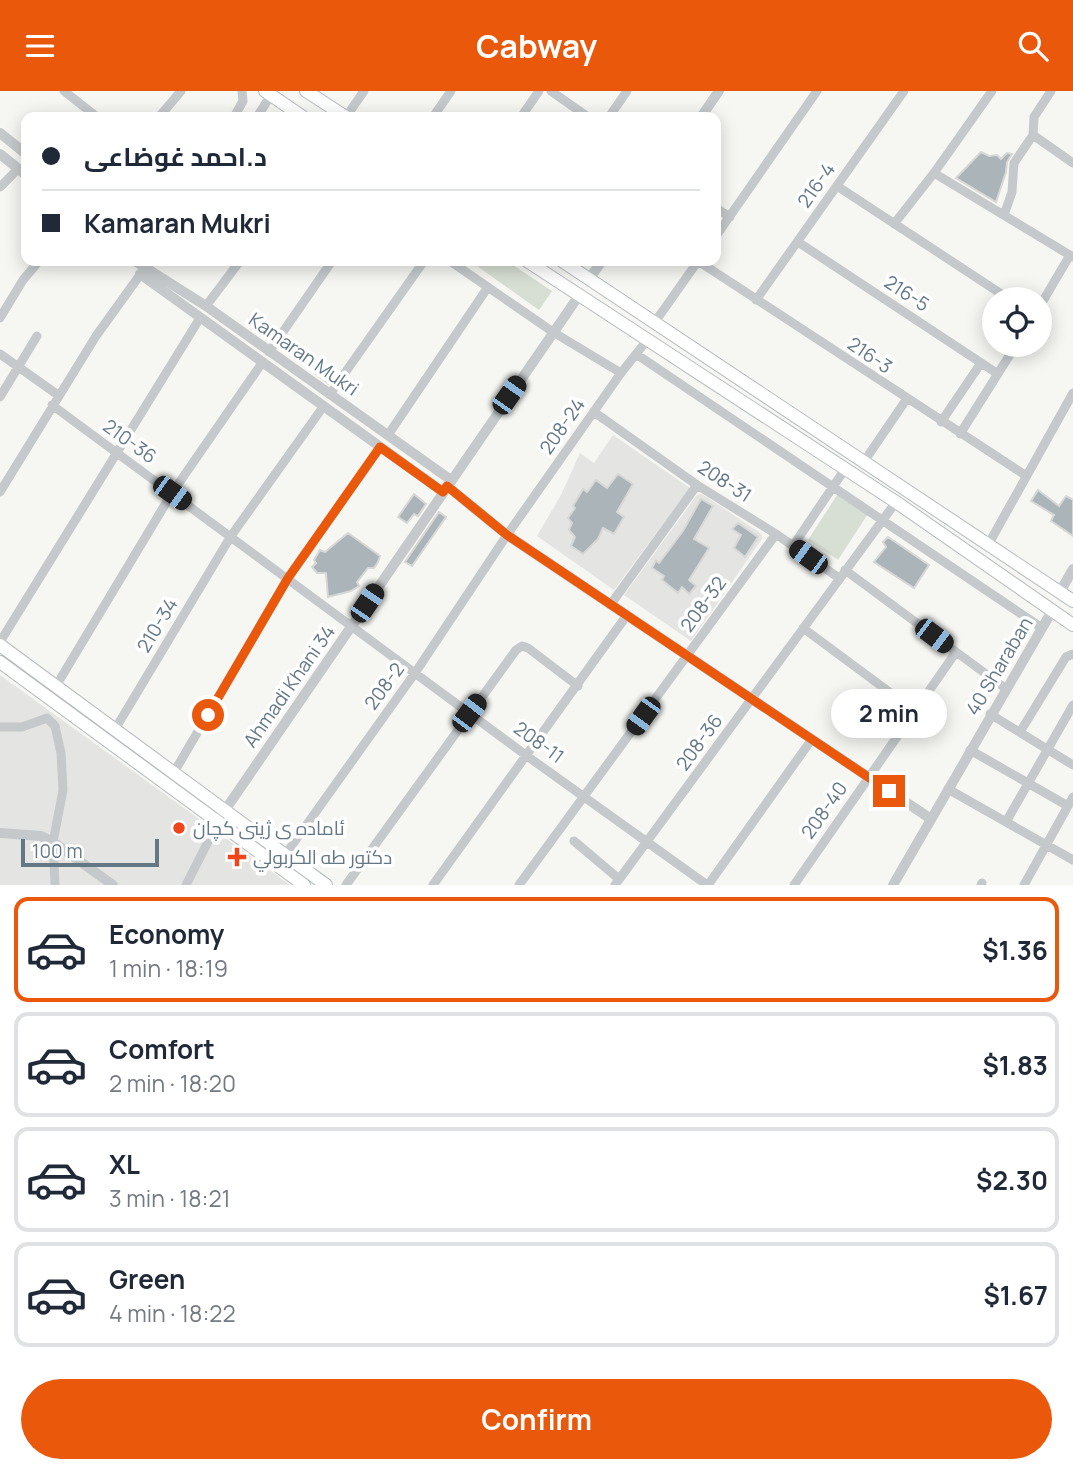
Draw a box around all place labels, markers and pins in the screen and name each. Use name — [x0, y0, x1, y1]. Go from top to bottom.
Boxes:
place label: ئاماده ى ژينى كچان — [193, 815, 344, 841]
marker: ئاماده ى ژينى كچان — [171, 820, 187, 836]
place label: دكتور طه الكربولي — [253, 844, 392, 872]
marker: دكتور طه الكربولي — [227, 847, 247, 867]

